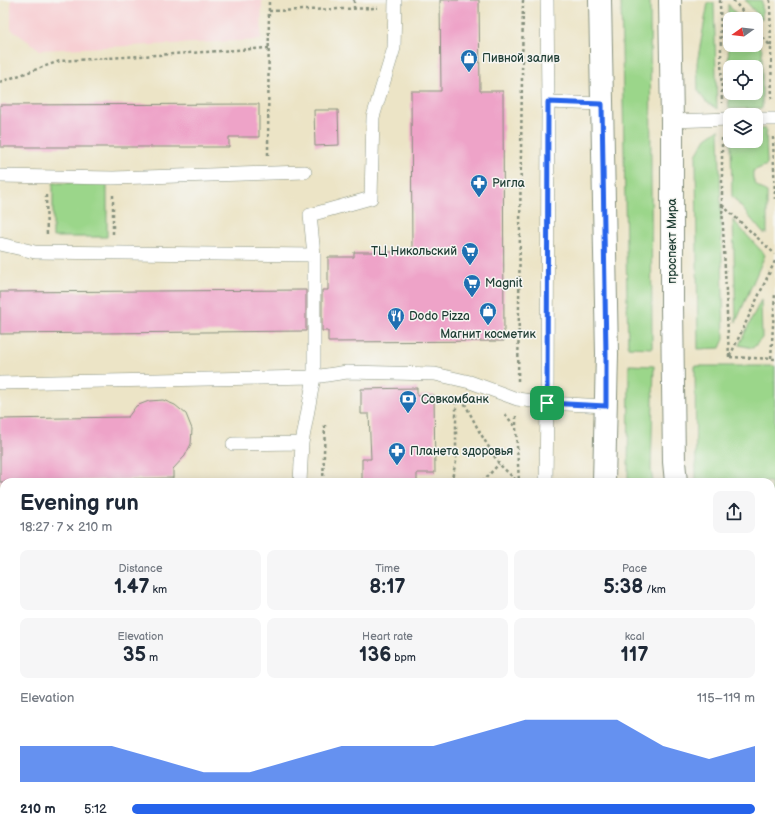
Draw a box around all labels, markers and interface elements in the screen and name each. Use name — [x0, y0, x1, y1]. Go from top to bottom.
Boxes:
north arrow — [723, 12, 763, 52]
map controls — [723, 12, 763, 148]
shop icon: Пивной залив — [459, 48, 479, 73]
place label: Пивной залив — [482, 51, 560, 66]
button: locate — [723, 60, 763, 100]
button: layers — [723, 108, 763, 148]
pharmacy icon: Ригла — [469, 173, 489, 198]
place label: Ригла — [492, 176, 525, 191]
street label: проспект Мира — [665, 198, 680, 284]
supermarket icon: ТЦ Никольский — [460, 241, 480, 266]
place label: ТЦ Никольский — [371, 244, 457, 259]
supermarket icon: Magnit — [462, 273, 482, 298]
place label: Magnit — [485, 276, 523, 291]
shop icon: Магнит косметик — [478, 301, 498, 326]
restaurant icon: Dodo Pizza — [386, 306, 406, 331]
place label: Dodo Pizza — [409, 309, 470, 324]
place label: Магнит косметик — [440, 327, 536, 342]
pin — [530, 386, 564, 420]
bank icon: Совкомбанк — [398, 389, 418, 414]
place label: Совкомбанк — [421, 392, 489, 407]
icon: arrive — [536, 392, 558, 414]
pharmacy icon: Планета здоровья — [387, 441, 407, 466]
place label: Планета здоровья — [410, 444, 514, 459]
text: Evening run — [20, 490, 139, 517]
button: share — [713, 491, 755, 533]
text: 18:27 · 7 × 210 m — [20, 519, 112, 535]
text: Distance — [119, 562, 162, 575]
text: Time — [375, 562, 400, 575]
text: Pace — [622, 562, 647, 575]
text: 1.47 — [114, 575, 150, 599]
text: 8:17 — [369, 575, 406, 599]
text: 5:38 — [603, 575, 643, 599]
text: km — [150, 583, 167, 596]
text: /km — [643, 583, 666, 596]
text: Elevation — [118, 630, 163, 643]
text: Heart rate — [362, 630, 413, 643]
text: kcal — [625, 630, 644, 643]
text: 35 — [123, 643, 146, 667]
text: 136 — [359, 643, 391, 667]
text: 117 — [621, 643, 648, 667]
text: m — [146, 651, 158, 664]
text: bpm — [391, 651, 416, 664]
text: Elevation — [20, 690, 74, 706]
text: 115–119 m — [697, 690, 755, 706]
text: 210 m — [20, 801, 56, 817]
text: 5:12 — [84, 801, 107, 817]

